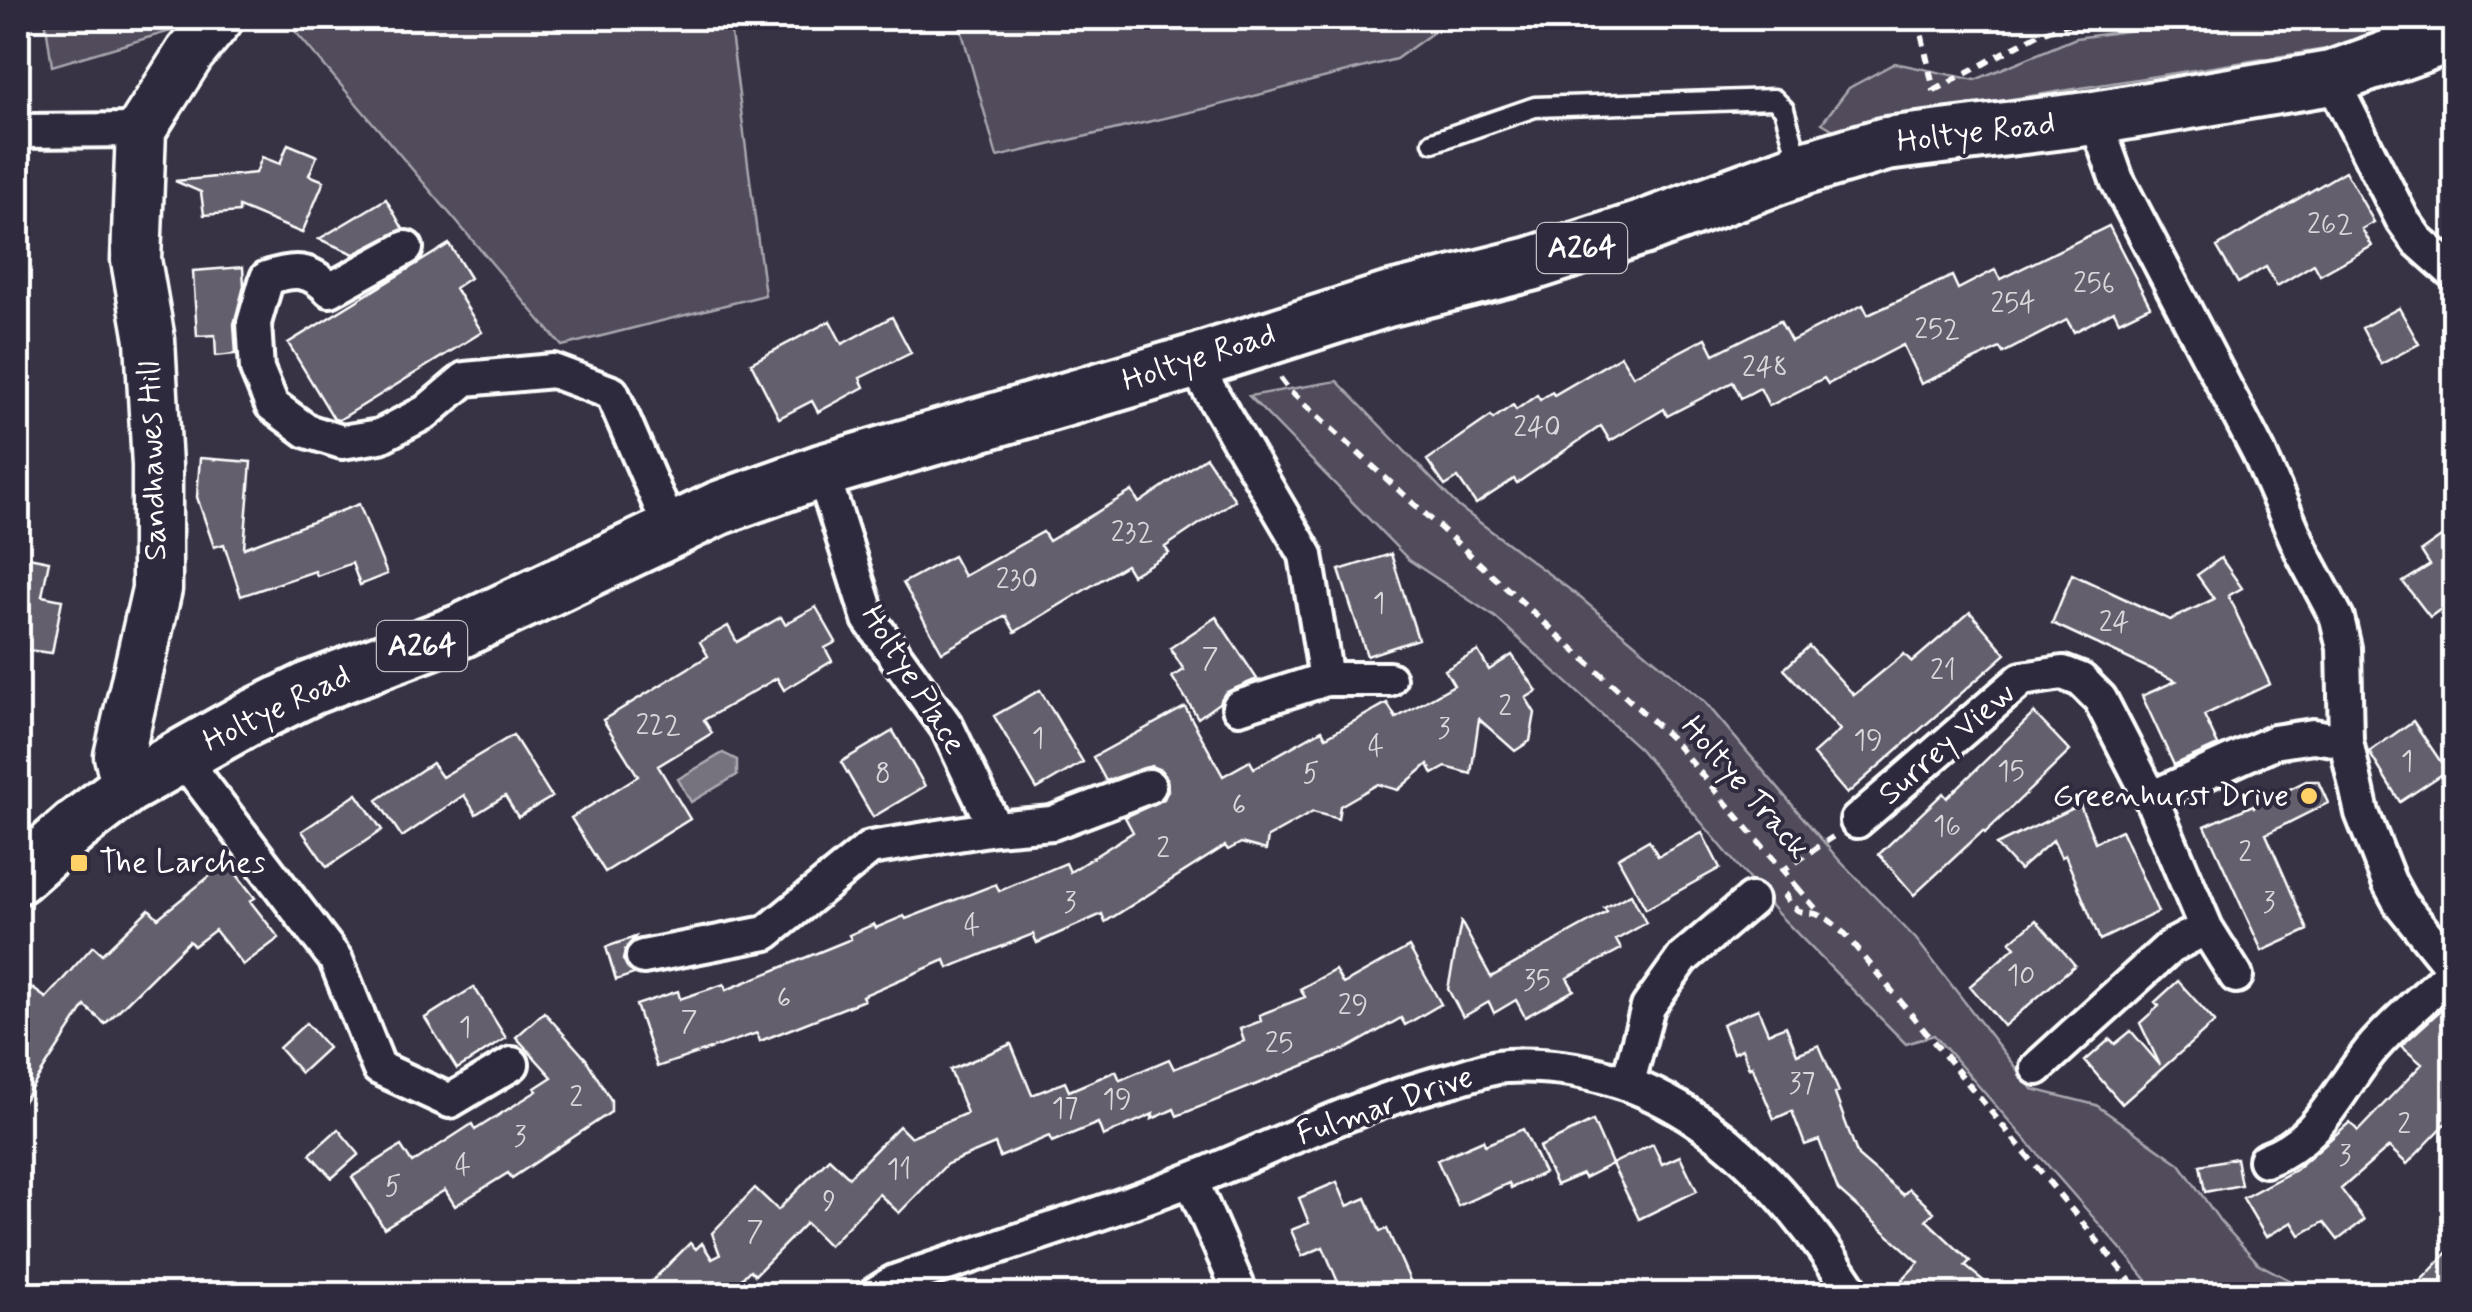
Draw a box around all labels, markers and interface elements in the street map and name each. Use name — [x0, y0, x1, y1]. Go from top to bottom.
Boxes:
street label: Holtye Road — [1894, 102, 2058, 164]
house number: 262 — [2307, 207, 2353, 244]
road number: A264 — [1537, 223, 1627, 273]
house number: 256 — [2073, 266, 2115, 303]
house number: 254 — [1990, 286, 2036, 323]
house number: 252 — [1914, 312, 1960, 349]
street label: Holtye Road — [1117, 313, 1281, 403]
house number: 248 — [1742, 350, 1788, 387]
street label: Sandhawes Hill — [129, 360, 177, 562]
house number: 240 — [1513, 410, 1561, 447]
house number: 232 — [1111, 515, 1153, 552]
house number: 230 — [996, 562, 1038, 599]
house number: 1 — [1373, 586, 1385, 623]
street label: Holtye Place — [851, 597, 975, 763]
house number: 24 — [2099, 605, 2129, 642]
road number: A264 — [377, 621, 467, 671]
house number: 7 — [1202, 641, 1219, 678]
house number: 21 — [1930, 653, 1956, 690]
street label: Holtye Road — [196, 655, 358, 763]
street label: Surrey View — [1870, 673, 2024, 815]
house number: 2 — [1498, 689, 1512, 726]
street label: Holtye Track — [1671, 707, 1819, 869]
house number: 222 — [635, 708, 681, 745]
house number: 3 — [1438, 711, 1451, 748]
house number: 1 — [1032, 721, 1044, 758]
house number: 19 — [1853, 723, 1883, 760]
house number: 4 — [1368, 729, 1384, 766]
house number: 1 — [2401, 744, 2413, 781]
house number: 15 — [1997, 754, 2025, 791]
house number: 8 — [875, 756, 891, 793]
house number: 5 — [1303, 756, 1319, 793]
place label: Greenhurst Drive — [2053, 775, 2289, 817]
marker: Greenhurst Drive — [2298, 785, 2320, 807]
house number: 6 — [1232, 788, 1246, 825]
house number: 16 — [1933, 809, 1961, 846]
house number: 2 — [1156, 831, 1170, 868]
house number: 2 — [2238, 835, 2252, 872]
place label: The Larches — [99, 842, 266, 884]
marker: The Larches — [68, 852, 90, 874]
house number: 3 — [1064, 885, 1077, 922]
house number: 3 — [2263, 885, 2276, 922]
house number: 4 — [964, 908, 980, 945]
house number: 10 — [2007, 958, 2035, 995]
house number: 35 — [1523, 963, 1551, 1000]
house number: 6 — [777, 981, 791, 1018]
house number: 29 — [1338, 988, 1368, 1025]
house number: 7 — [681, 1004, 698, 1041]
house number: 1 — [459, 1010, 471, 1047]
house number: 25 — [1265, 1026, 1293, 1063]
street label: Fulmar Drive — [1291, 1056, 1479, 1156]
house number: 37 — [1789, 1066, 1815, 1103]
house number: 2 — [569, 1080, 583, 1117]
house number: 19 — [1102, 1082, 1132, 1119]
house number: 17 — [1052, 1091, 1078, 1128]
house number: 2 — [2397, 1107, 2411, 1144]
house number: 3 — [514, 1119, 527, 1156]
house number: 3 — [2339, 1138, 2352, 1175]
house number: 4 — [455, 1148, 471, 1185]
house number: 11 — [887, 1152, 911, 1189]
house number: 5 — [385, 1169, 401, 1206]
house number: 9 — [822, 1184, 836, 1221]
house number: 7 — [747, 1214, 764, 1251]

